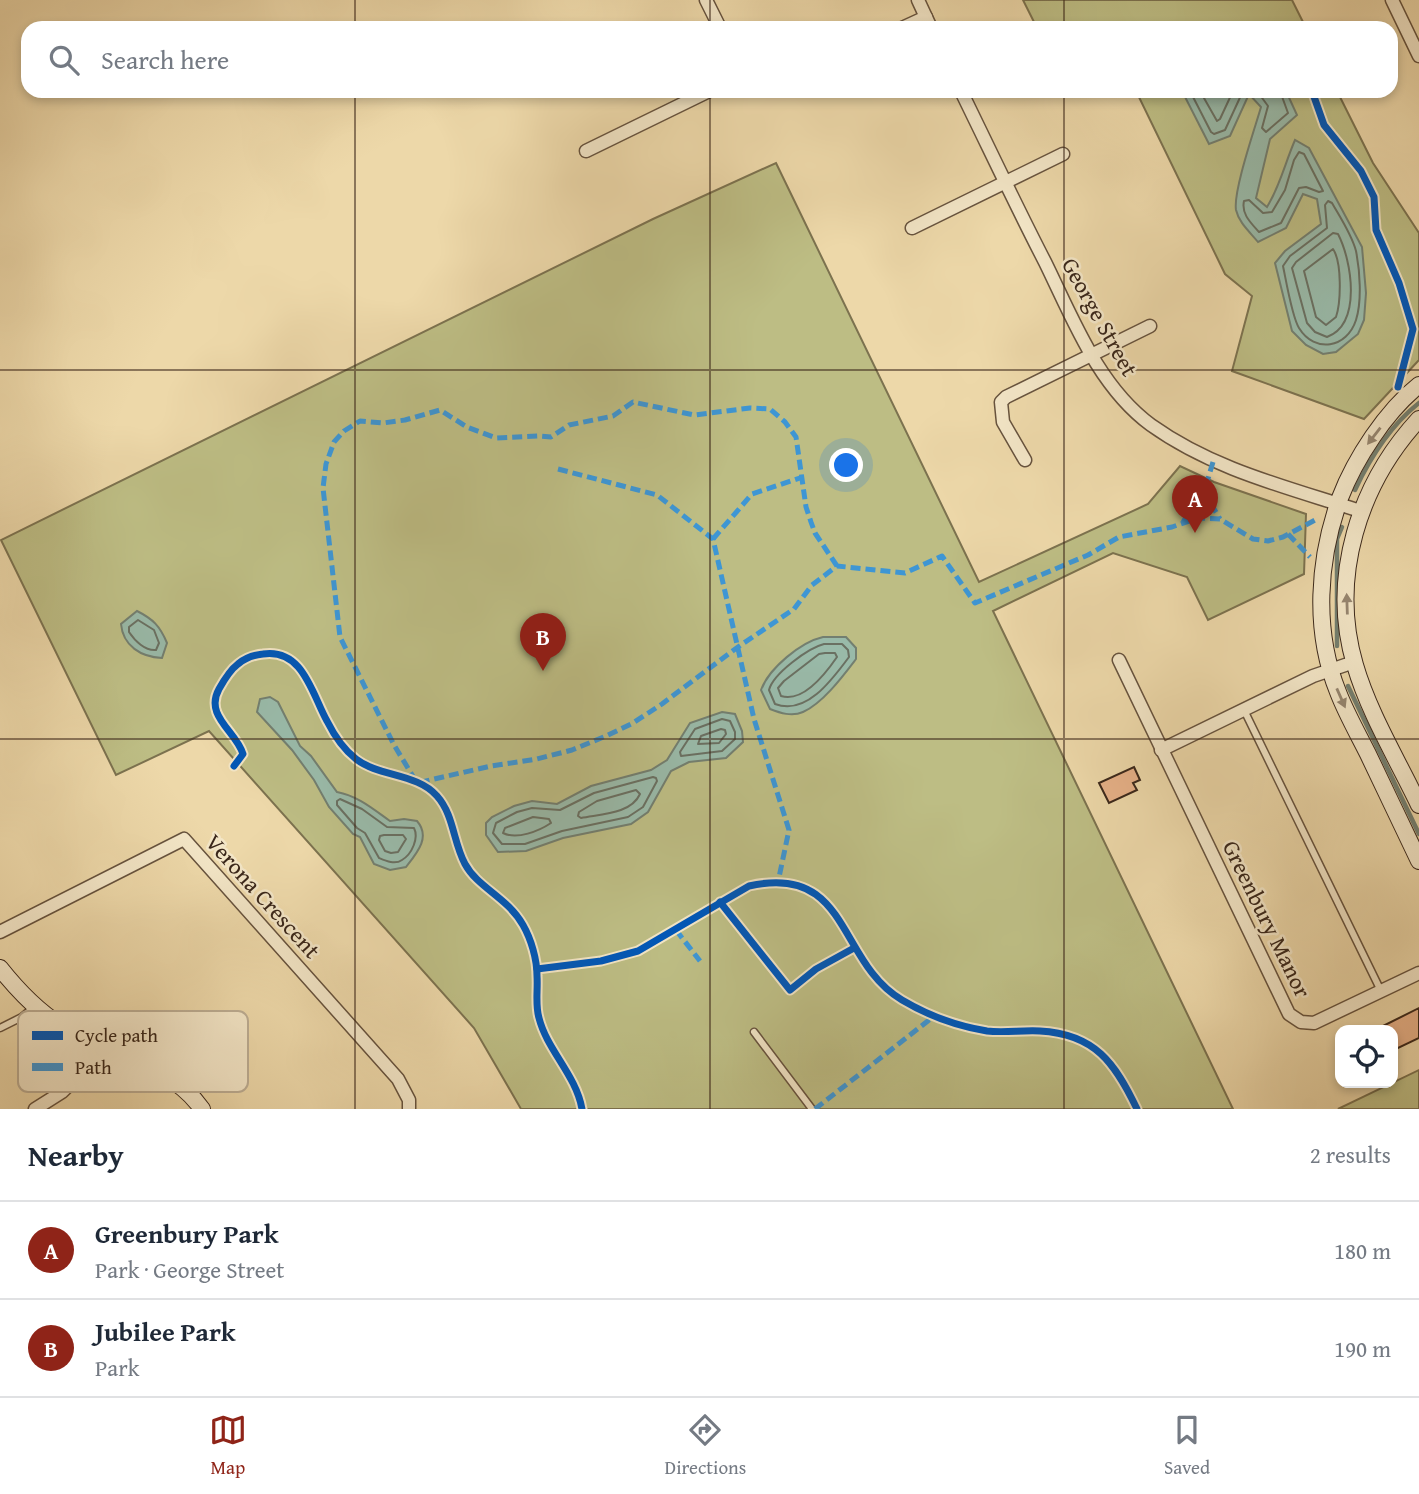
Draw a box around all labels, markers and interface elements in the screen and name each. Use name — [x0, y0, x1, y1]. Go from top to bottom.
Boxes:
search box — [21, 21, 1398, 98]
text: Search here — [101, 40, 229, 79]
icon: search — [45, 41, 83, 79]
street label: George Street — [1054, 251, 1147, 382]
one-way arrow — [1367, 427, 1381, 445]
your location — [829, 448, 863, 482]
pin: A — [1172, 475, 1218, 533]
one-way arrow — [1342, 593, 1353, 615]
pin: B — [520, 613, 566, 671]
one-way arrow — [1335, 688, 1347, 708]
street label: Verona Crescent — [198, 826, 328, 965]
street label: Greenbury Manor — [1215, 835, 1320, 1004]
legend — [18, 1011, 248, 1092]
text: Cycle path — [75, 1021, 158, 1049]
map controls — [1335, 1025, 1398, 1088]
button: locate — [1335, 1025, 1398, 1088]
text: Path — [75, 1053, 112, 1081]
text: Nearby — [28, 1133, 124, 1177]
text: 2 results — [1310, 1138, 1391, 1171]
text: Greenbury Park — [95, 1214, 279, 1253]
text: A — [44, 1234, 58, 1267]
text: 180 m — [1334, 1234, 1391, 1267]
text: Park · George Street — [95, 1253, 284, 1286]
text: Jubilee Park — [95, 1312, 236, 1351]
text: B — [44, 1332, 58, 1365]
text: 190 m — [1334, 1332, 1391, 1365]
text: Park — [95, 1351, 139, 1384]
tab: Map — [209, 1411, 247, 1481]
tab: Directions — [665, 1411, 746, 1481]
tab: Saved — [1164, 1411, 1210, 1481]

